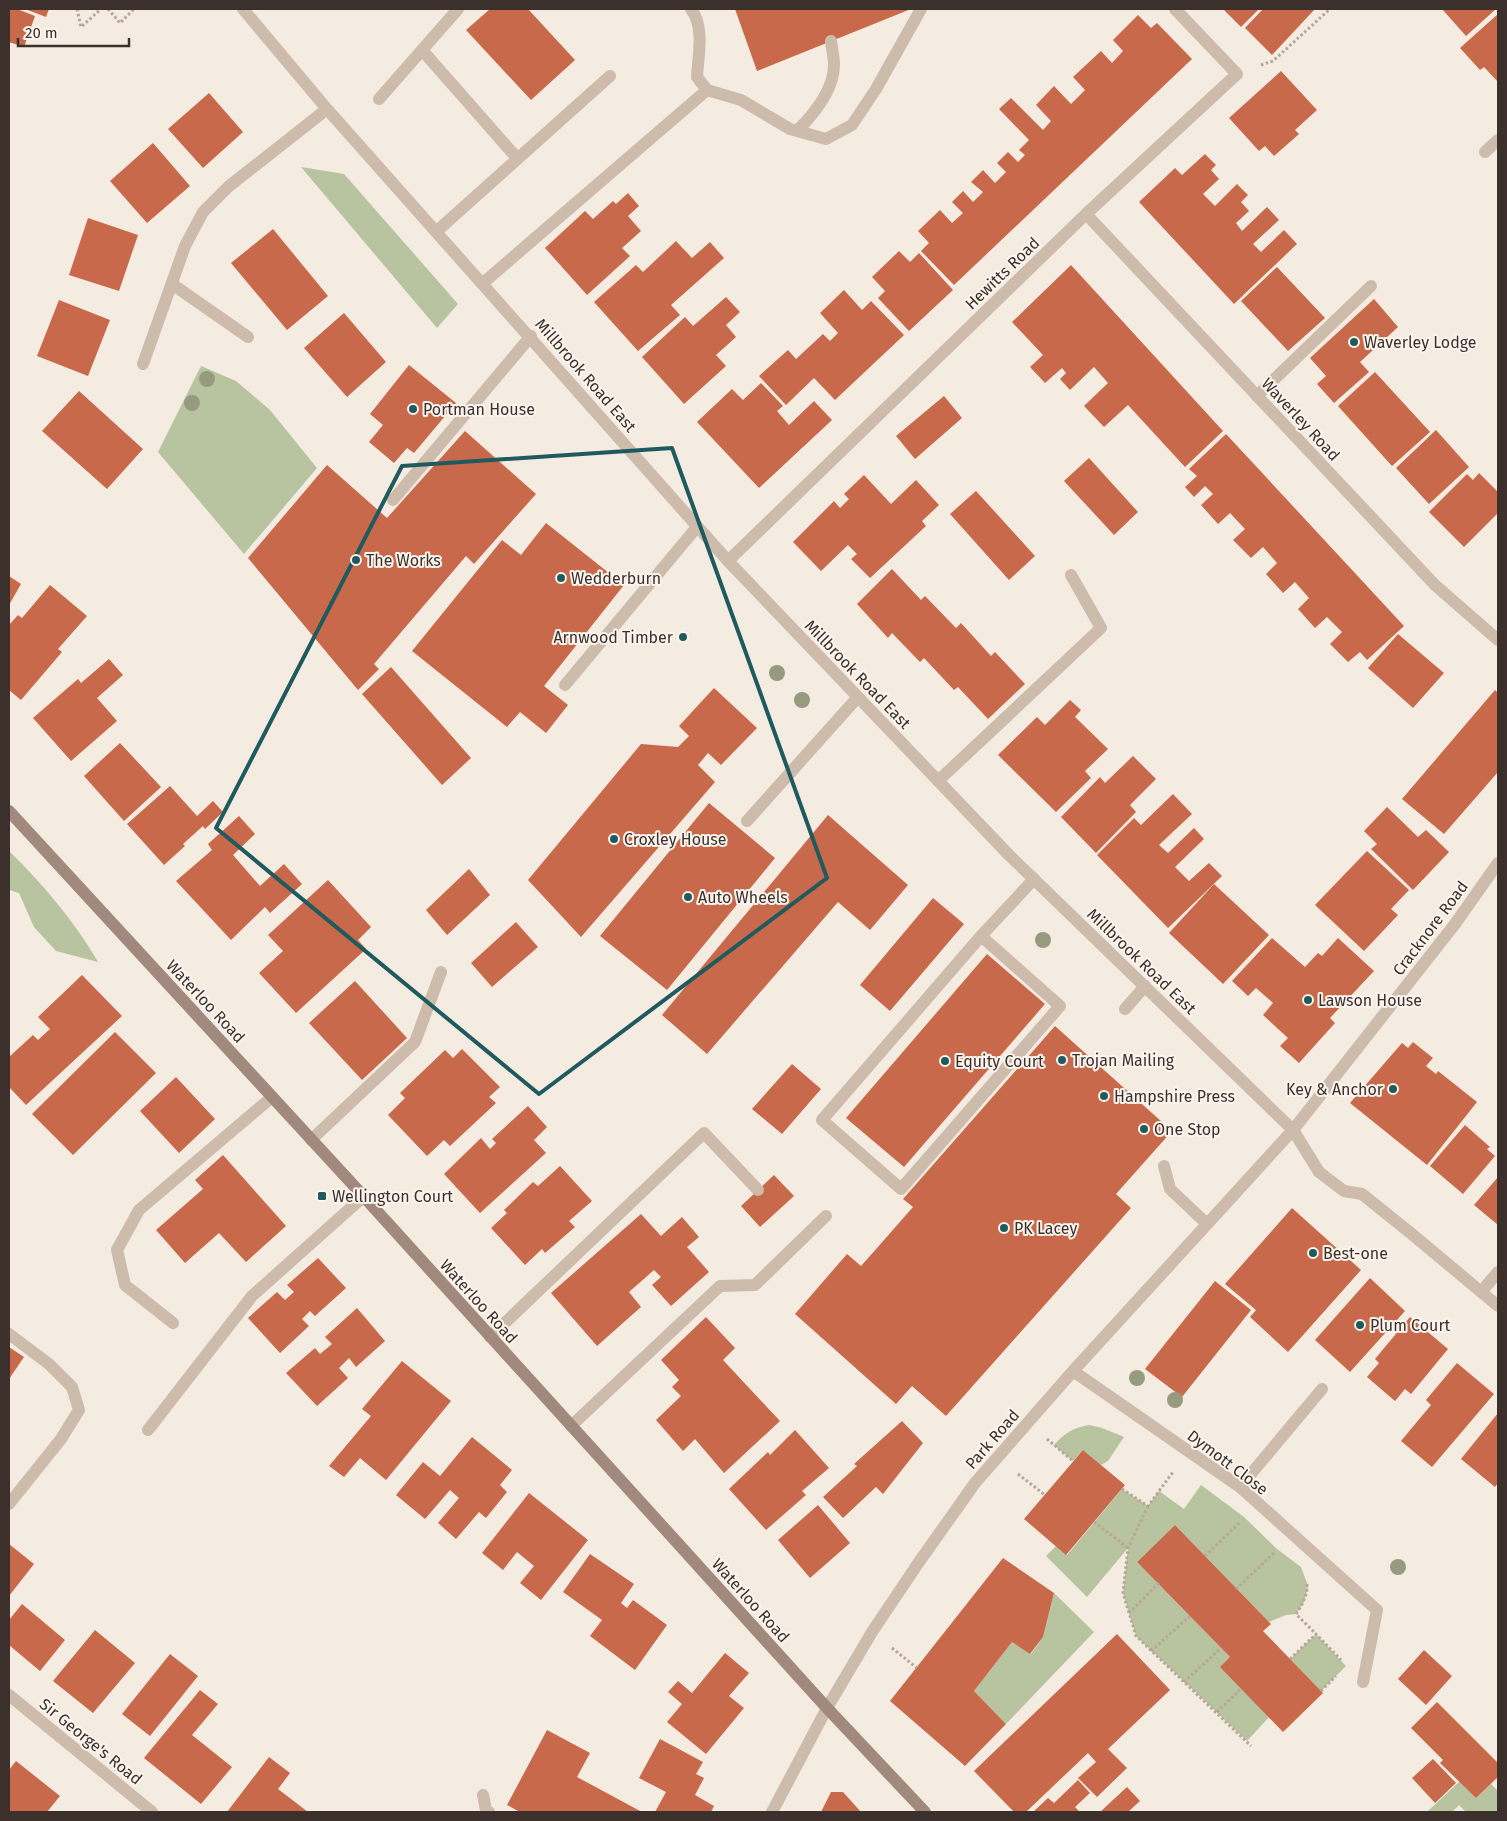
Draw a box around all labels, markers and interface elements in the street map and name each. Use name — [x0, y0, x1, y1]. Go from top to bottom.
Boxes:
scale bar — [18, 15, 129, 47]
text: 20 m — [25, 24, 58, 42]
street label: Hewitts Road — [961, 233, 1043, 313]
street label: Millbrook Road East — [531, 315, 640, 436]
place label: Waverley Lodge — [1364, 333, 1477, 352]
marker: Waverley Lodge — [1348, 336, 1360, 348]
street label: Waverley Road — [1257, 374, 1344, 465]
place label: Portman House — [423, 400, 535, 419]
marker: Portman House — [407, 403, 419, 415]
place label: The Works — [366, 551, 441, 570]
marker: The Works — [350, 554, 362, 566]
place label: Wedderburn — [571, 569, 661, 588]
marker: Wedderburn — [555, 572, 567, 584]
street label: Millbrook Road East — [801, 616, 915, 733]
place label: Arnwood Timber — [553, 628, 674, 647]
marker: Arnwood Timber — [677, 631, 689, 643]
place label: Croxley House — [624, 830, 726, 849]
marker: Croxley House — [608, 833, 620, 845]
street label: Cracknore Road — [1389, 877, 1472, 979]
place label: Auto Wheels — [698, 888, 788, 907]
marker: Auto Wheels — [682, 891, 694, 903]
street label: Millbrook Road East — [1083, 905, 1200, 1018]
street label: Waterloo Road — [162, 956, 249, 1047]
place label: Lawson House — [1318, 991, 1422, 1010]
marker: Lawson House — [1302, 994, 1314, 1006]
place label: Trojan Mailing — [1072, 1051, 1175, 1070]
place label: Equity Court — [955, 1052, 1044, 1071]
marker: Trojan Mailing — [1056, 1054, 1068, 1066]
marker: Equity Court — [939, 1055, 951, 1067]
place label: Key & Anchor — [1286, 1080, 1384, 1099]
marker: Key & Anchor — [1387, 1083, 1399, 1095]
place label: Hampshire Press — [1114, 1087, 1235, 1106]
marker: Hampshire Press — [1098, 1090, 1110, 1102]
place label: One Stop — [1154, 1120, 1221, 1139]
marker: One Stop — [1138, 1123, 1150, 1135]
place label: Wellington Court — [332, 1187, 453, 1206]
marker: Wellington Court — [316, 1190, 328, 1202]
place label: PK Lacey — [1014, 1219, 1077, 1238]
marker: PK Lacey — [998, 1222, 1010, 1234]
place label: Best-one — [1323, 1244, 1388, 1263]
marker: Best-one — [1307, 1247, 1319, 1259]
street label: Waterloo Road — [436, 1255, 521, 1347]
place label: Plum Court — [1370, 1316, 1451, 1335]
marker: Plum Court — [1354, 1319, 1366, 1331]
street label: Park Road — [961, 1406, 1023, 1473]
street label: Dymott Close — [1184, 1426, 1272, 1499]
street label: Waterloo Road — [708, 1554, 793, 1646]
street label: Sir George's Road — [36, 1694, 146, 1789]

